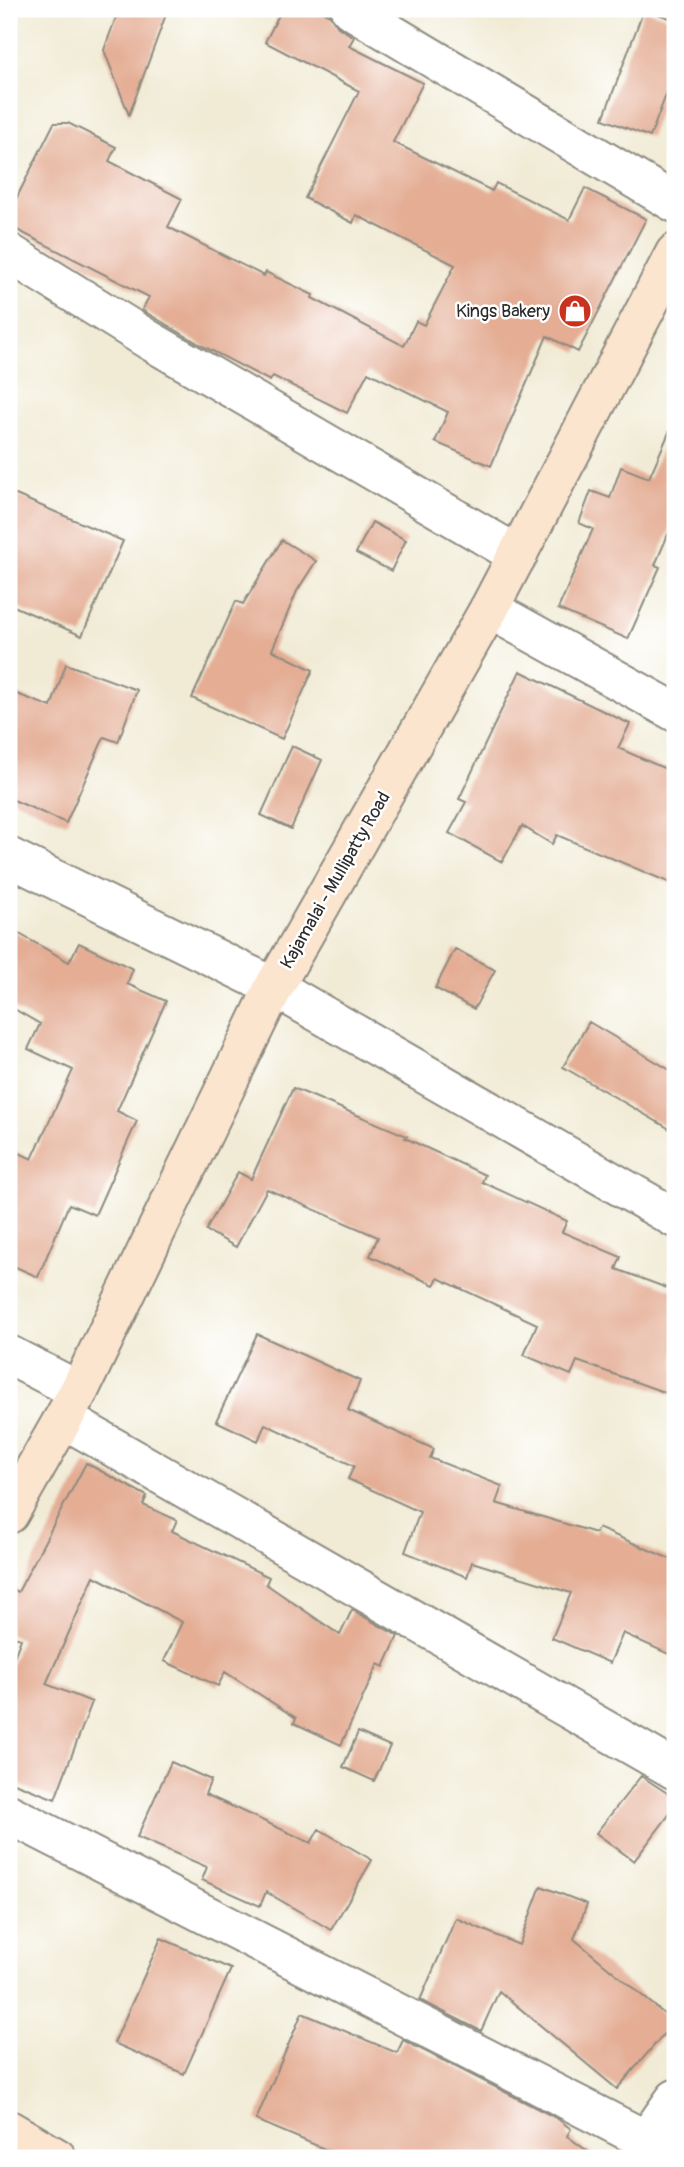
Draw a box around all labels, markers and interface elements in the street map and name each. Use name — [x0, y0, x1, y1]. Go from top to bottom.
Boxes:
shop icon: Kings Bakery — [556, 292, 594, 330]
place label: Kings Bakery — [456, 300, 550, 323]
street label: Kajamalai - Mullipatty Road — [275, 787, 396, 973]

